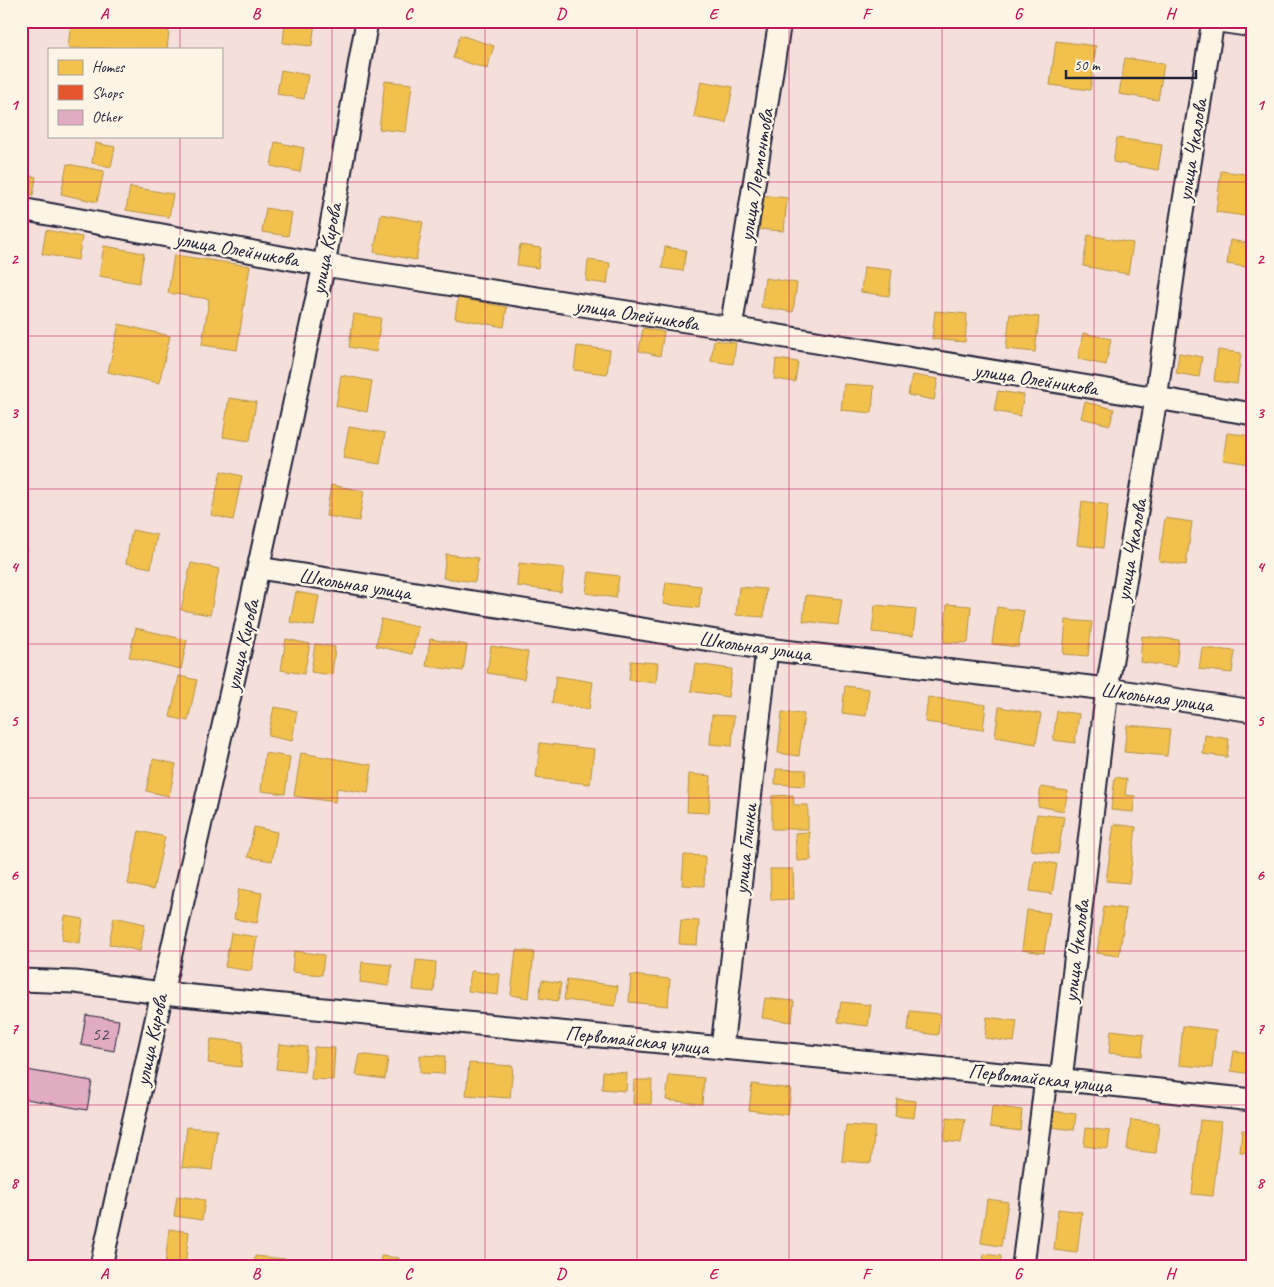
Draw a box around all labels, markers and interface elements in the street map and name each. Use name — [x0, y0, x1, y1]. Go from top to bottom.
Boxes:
text: A — [100, 4, 110, 24]
text: B — [252, 4, 262, 24]
text: C — [404, 4, 414, 24]
text: D — [556, 4, 567, 24]
text: E — [709, 4, 720, 24]
text: F — [862, 4, 873, 24]
text: G — [1014, 4, 1024, 24]
text: H — [1165, 4, 1177, 24]
legend — [48, 48, 222, 138]
scale bar — [1066, 48, 1196, 80]
text: 50 m — [1074, 56, 1101, 75]
text: Homes — [92, 58, 126, 77]
text: Shops — [92, 84, 125, 103]
text: 1 — [10, 95, 19, 115]
street label: улица Чкалова — [1171, 95, 1213, 205]
text: 1 — [1256, 95, 1265, 115]
street label: улица Лермонтова — [732, 105, 780, 245]
text: Other — [92, 108, 123, 127]
street label: улица Кирова — [304, 199, 348, 299]
street label: улица Олейникова — [171, 225, 303, 273]
text: 2 — [10, 249, 19, 269]
text: 2 — [1256, 249, 1265, 269]
street label: улица Олейникова — [571, 291, 703, 337]
street label: улица Олейникова — [970, 356, 1102, 402]
text: 3 — [10, 403, 19, 423]
text: 3 — [1256, 403, 1265, 423]
street label: улица Чкалова — [1109, 495, 1153, 605]
text: 4 — [10, 557, 19, 577]
text: 4 — [1256, 557, 1265, 577]
street label: Школьная улица — [297, 562, 415, 606]
street label: улица Кирова — [218, 595, 266, 695]
street label: Школьная улица — [697, 625, 815, 667]
street label: Школьная улица — [1099, 676, 1217, 718]
text: 5 — [11, 711, 20, 731]
text: 5 — [1257, 711, 1266, 731]
street label: улица Глинки — [727, 801, 763, 898]
text: 6 — [10, 865, 19, 885]
text: 6 — [1256, 865, 1265, 885]
street label: улица Чкалова — [1057, 896, 1095, 1006]
street label: улица Кирова — [128, 990, 174, 1090]
text: 7 — [10, 1019, 19, 1039]
text: 7 — [1256, 1019, 1265, 1039]
street label: Первомайская улица — [564, 1020, 712, 1061]
house number: 52 — [91, 1022, 110, 1046]
street label: Первомайская улица — [967, 1058, 1115, 1099]
text: 8 — [10, 1173, 19, 1193]
text: 8 — [1256, 1173, 1265, 1193]
text: A — [100, 1264, 110, 1284]
text: B — [252, 1264, 262, 1284]
text: C — [404, 1264, 414, 1284]
text: D — [556, 1264, 567, 1284]
text: E — [709, 1264, 720, 1284]
text: F — [862, 1264, 873, 1284]
text: G — [1014, 1264, 1024, 1284]
text: H — [1165, 1264, 1177, 1284]

